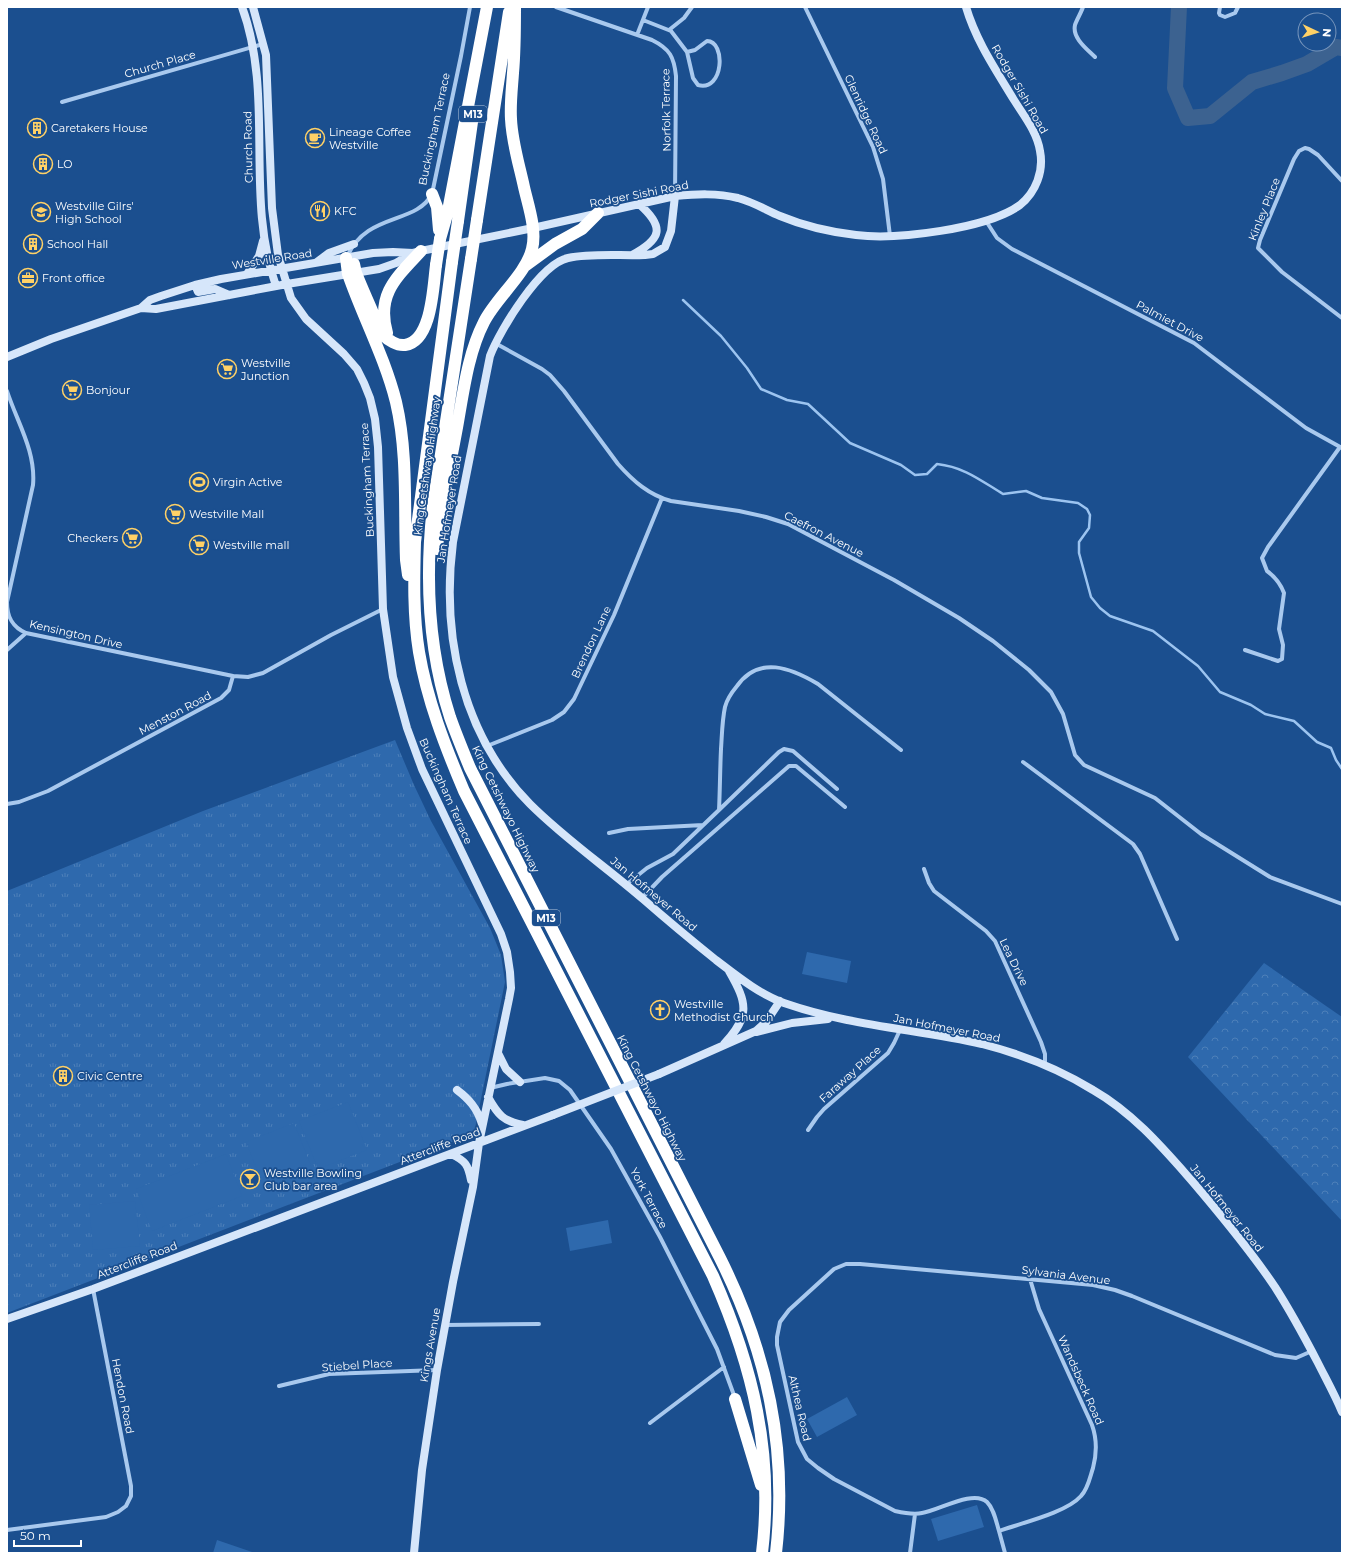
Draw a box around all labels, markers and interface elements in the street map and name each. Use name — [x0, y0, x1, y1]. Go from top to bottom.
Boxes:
north arrow — [1297, 12, 1337, 52]
text: N — [1320, 28, 1334, 38]
street label: Rodger Sishi Road — [989, 42, 1051, 136]
street label: Church Place — [123, 47, 198, 81]
street label: Norfolk Terrace — [658, 68, 674, 152]
street label: Buckingham Terrace — [415, 71, 453, 187]
street label: Glenridge Road — [841, 72, 891, 156]
road number: M13 — [459, 106, 487, 122]
street label: Church Road — [240, 111, 256, 183]
building icon: Caretakers House — [26, 117, 48, 139]
place label: Caretakers House — [51, 121, 148, 135]
place label: Lineage Coffee Westville — [329, 125, 411, 152]
cafe icon: Lineage Coffee Westville — [304, 127, 326, 149]
building icon: LO — [32, 153, 54, 175]
place label: LO — [57, 157, 73, 171]
street label: Kinley Place — [1245, 175, 1283, 243]
street label: Rodger Sishi Road — [588, 178, 690, 210]
place label: Westville Gilrs' High School — [55, 199, 134, 226]
restaurant icon: KFC — [309, 200, 331, 222]
school or university icon: Westville Gilrs' High School — [30, 201, 52, 223]
place label: KFC — [334, 204, 357, 218]
building icon: School Hall — [22, 233, 44, 255]
place label: School Hall — [47, 237, 108, 251]
street label: Westville Road — [231, 246, 313, 272]
office icon: Front office — [17, 267, 39, 289]
place label: Front office — [42, 271, 105, 285]
street label: Palmiet Drive — [1134, 297, 1207, 345]
place label: Westville Junction — [240, 356, 291, 383]
supermarket icon: Westville Junction — [216, 358, 238, 380]
supermarket icon: Bonjour — [61, 379, 83, 401]
place label: Bonjour — [86, 383, 130, 397]
street label: King Cetshwayo Highway — [410, 396, 444, 536]
street label: Buckingham Terrace — [357, 422, 377, 538]
street label: Jan Hofmeyer Road — [433, 454, 464, 565]
sports icon: Virgin Active — [188, 471, 210, 493]
place label: Virgin Active — [213, 475, 283, 489]
supermarket icon: Westville Mall — [164, 503, 186, 525]
place label: Westville Mall — [189, 507, 264, 521]
street label: Caefron Avenue — [782, 508, 867, 560]
supermarket icon: Checkers — [121, 527, 143, 549]
place label: Checkers — [67, 531, 119, 545]
supermarket icon: Westville mall — [188, 534, 210, 556]
place label: Westville mall — [213, 538, 289, 552]
street label: Brendon Lane — [568, 603, 614, 680]
street label: Kensington Drive — [28, 616, 124, 652]
street label: Menston Road — [136, 688, 214, 738]
street label: Buckingham Terrace — [416, 736, 476, 847]
street label: King Cetshwayo Highway — [469, 743, 543, 875]
street label: Jan Hofmeyer Road — [607, 853, 700, 934]
road number: M13 — [532, 910, 560, 926]
street label: Lea Drive — [997, 936, 1032, 988]
place label: Westville Methodist Church — [674, 997, 774, 1024]
church icon: Westville Methodist Church — [649, 999, 671, 1021]
street label: Jan Hofmeyer Road — [891, 1011, 1002, 1045]
street label: King Cetshwayo Highway — [614, 1033, 690, 1163]
street label: Faraway Place — [816, 1042, 884, 1105]
building icon: Civic Centre — [52, 1065, 74, 1087]
place label: Civic Centre — [77, 1069, 143, 1083]
street label: Attercliffe Road — [398, 1124, 482, 1168]
street label: Jan Hofmeyer Road — [1187, 1161, 1267, 1255]
street label: York Terrace — [627, 1165, 671, 1231]
place label: Westville Bowling Club bar area — [264, 1166, 362, 1193]
bar icon: Westville Bowling Club bar area — [239, 1168, 261, 1190]
street label: Attercliffe Road — [95, 1238, 179, 1282]
street label: Sylvania Avenue — [1021, 1263, 1111, 1287]
street label: Kings Avenue — [417, 1306, 444, 1383]
street label: Wandsbeck Road — [1055, 1333, 1107, 1427]
street label: Stiebel Place — [321, 1356, 393, 1374]
street label: Hendon Road — [109, 1357, 137, 1435]
street label: Althea Road — [786, 1374, 814, 1442]
scale bar — [14, 1522, 81, 1548]
text: 50 m — [20, 1528, 51, 1543]

